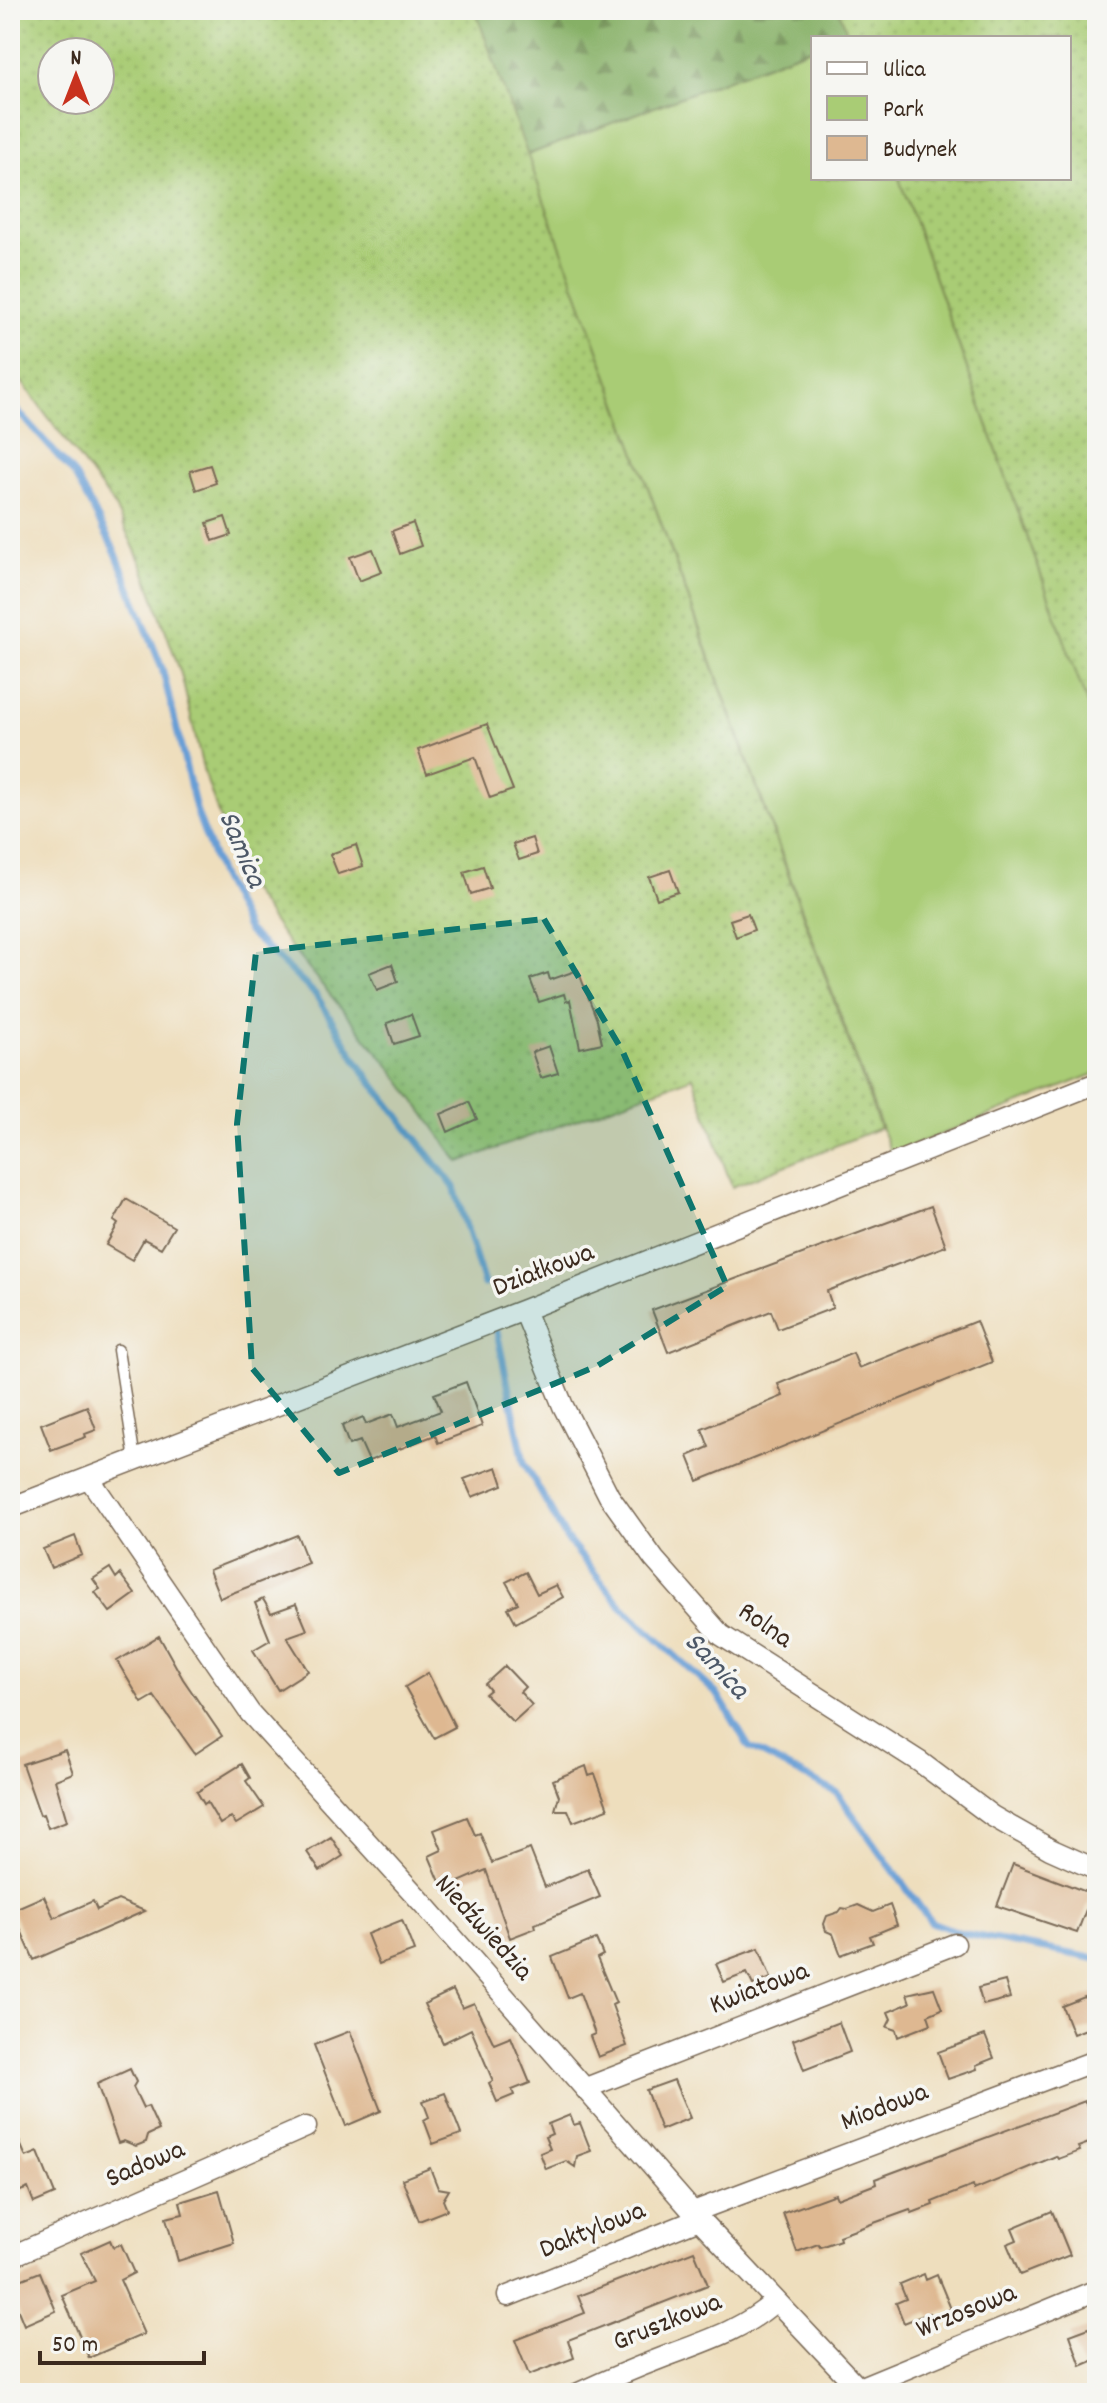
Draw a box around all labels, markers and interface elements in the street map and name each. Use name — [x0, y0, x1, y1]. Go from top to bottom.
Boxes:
north arrow — [36, 36, 116, 116]
legend — [811, 36, 1071, 180]
text: N — [71, 44, 82, 75]
text: Ulica — [883, 54, 926, 88]
text: Park — [883, 94, 924, 128]
text: Budynek — [883, 134, 957, 168]
water label: Samica — [205, 805, 276, 897]
street label: Działkowa — [488, 1234, 601, 1310]
street label: Rolna — [728, 1594, 800, 1661]
water label: Samica — [672, 1623, 759, 1712]
street label: Niedźwiedzia — [423, 1867, 541, 1992]
street label: Kwiatowa — [705, 1953, 816, 2027]
street label: Miodowa — [835, 2074, 935, 2144]
street label: Sadowa — [100, 2131, 192, 2200]
street label: Daktylowa — [534, 2192, 653, 2271]
street label: Wrzosowa — [911, 2274, 1024, 2351]
street label: Gruszkowa — [608, 2284, 729, 2364]
scale bar — [40, 2315, 204, 2365]
text: 50 m — [52, 2329, 98, 2363]

